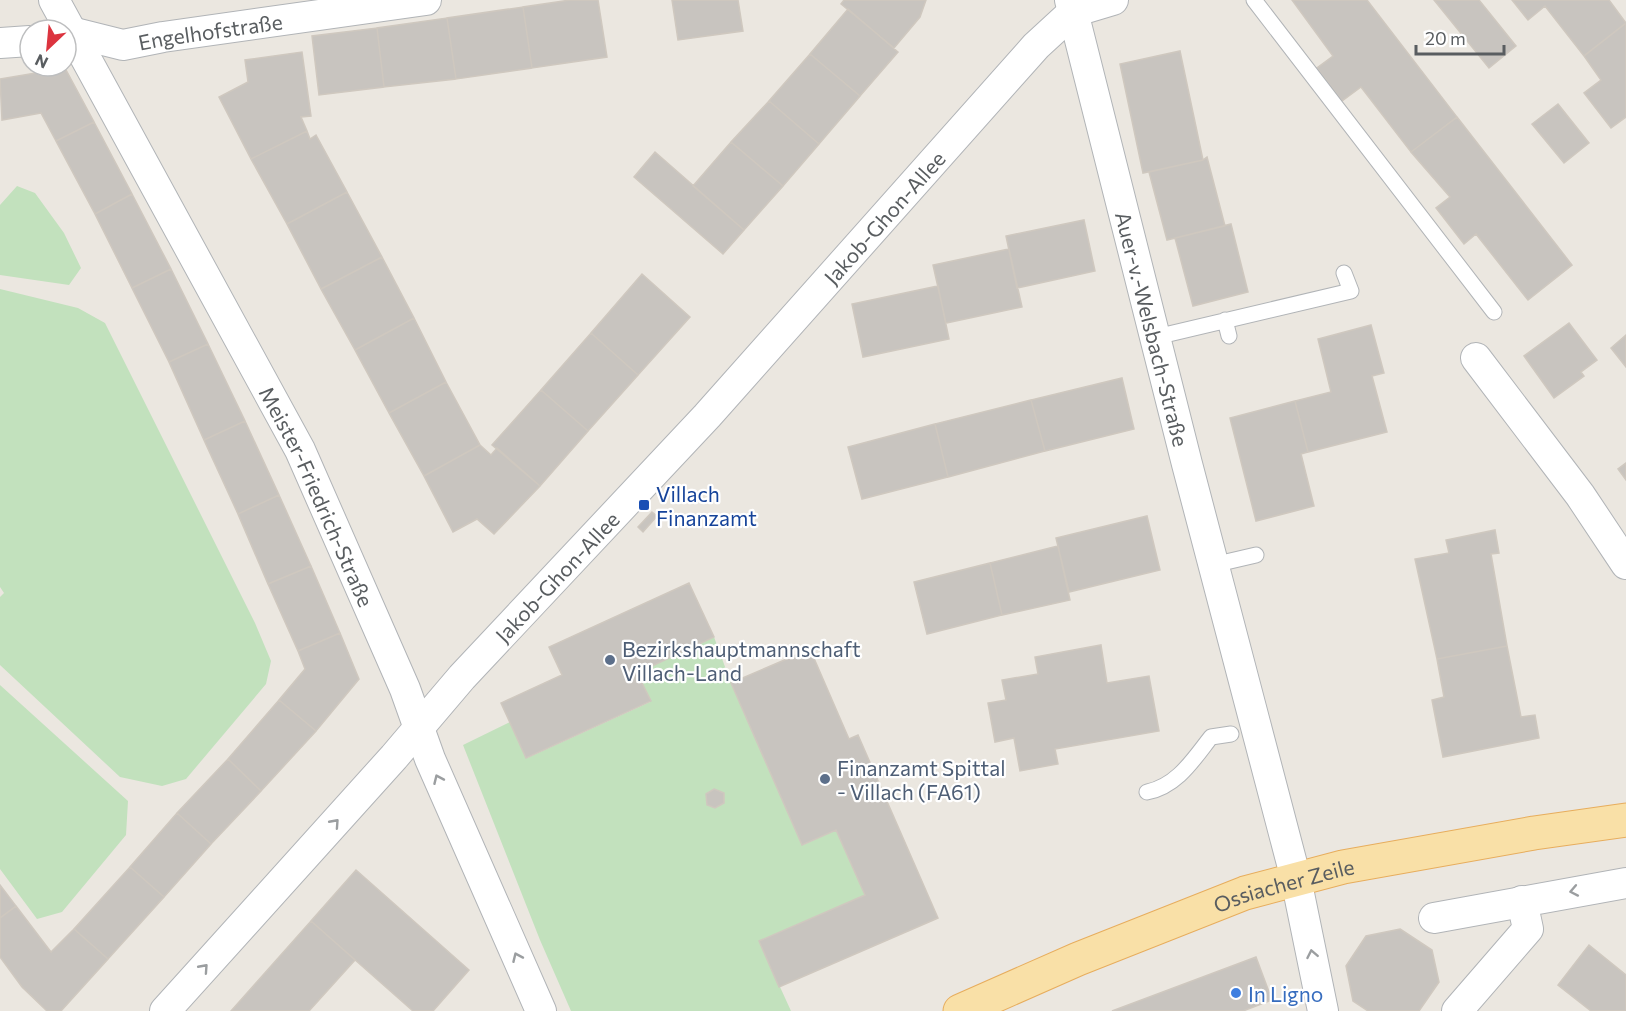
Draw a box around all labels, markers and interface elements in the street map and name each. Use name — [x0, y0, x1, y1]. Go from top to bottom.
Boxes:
street label: Engelhofstraße — [136, 8, 284, 54]
north arrow — [18, 18, 78, 78]
scale bar — [1416, 18, 1504, 56]
text: 20 m — [1425, 27, 1466, 49]
text: N — [32, 51, 51, 73]
street label: Jakob-Ghon-Allee — [818, 145, 950, 289]
street label: Auer-v.-Welsbach-Straße — [1111, 209, 1195, 449]
street label: Meister-Friedrich-Straße — [255, 382, 380, 610]
place label: Villach Finanzamt — [656, 481, 757, 530]
marker: Villach Finanzamt — [637, 498, 651, 512]
street label: Jakob-Ghon-Allee — [489, 506, 624, 647]
place label: Bezirkshauptmannschaft Villach-Land — [622, 636, 861, 685]
marker: Bezirkshauptmannschaft Villach-Land — [603, 653, 617, 667]
place label: Finanzamt Spittal - Villach (FA61) — [837, 755, 1006, 804]
marker: Finanzamt Spittal - Villach (FA61) — [818, 772, 832, 786]
one-way arrow — [434, 774, 446, 785]
one-way arrow — [328, 819, 339, 830]
street label: Ossiacher Zeile — [1209, 853, 1356, 917]
one-way arrow — [1569, 884, 1579, 897]
one-way arrow — [1306, 949, 1319, 959]
one-way arrow — [512, 953, 524, 964]
one-way arrow — [197, 964, 208, 974]
place label: In Ligno — [1248, 981, 1323, 1006]
marker: In Ligno — [1229, 986, 1243, 1000]

